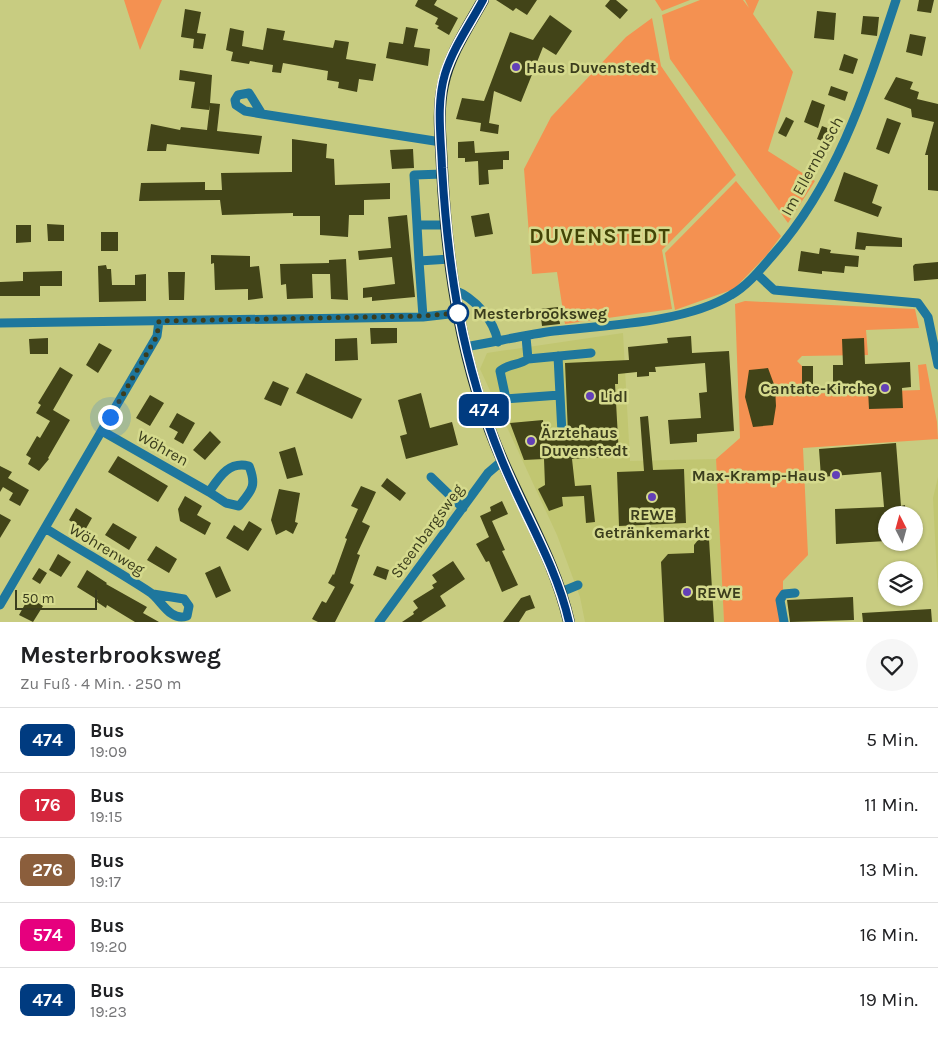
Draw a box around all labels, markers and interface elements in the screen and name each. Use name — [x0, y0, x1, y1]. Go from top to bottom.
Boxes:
place label: Haus Duvenstedt — [526, 58, 656, 77]
marker: Haus Duvenstedt — [510, 61, 522, 73]
street label: Im Ellernbusch — [777, 113, 847, 219]
district label: DUVENSTEDT — [529, 224, 671, 248]
marker: Mesterbrooksweg — [447, 302, 469, 324]
place label: Mesterbrooksweg — [473, 304, 607, 323]
place label: Cantate-Kirche — [760, 379, 875, 398]
marker: Cantate-Kirche — [879, 382, 891, 394]
place label: Lidl — [600, 387, 628, 406]
marker: Lidl — [584, 390, 596, 402]
line badge: 474 — [455, 394, 513, 426]
text: 474 — [469, 399, 499, 421]
your location — [98, 405, 123, 430]
place label: Ärztehaus Duvenstedt — [541, 423, 628, 460]
street label: Wöhren — [134, 426, 192, 470]
marker: Ärztehaus Duvenstedt — [525, 435, 537, 447]
place label: Max-Kramp-Haus — [692, 466, 826, 485]
marker: Max-Kramp-Haus — [830, 469, 842, 481]
street label: Steenbargsweg — [386, 480, 468, 582]
marker: REWE Getränkemarkt — [646, 491, 658, 503]
place label: REWE Getränkemarkt — [594, 505, 710, 542]
north arrow — [878, 506, 922, 551]
map controls — [878, 506, 923, 606]
street label: Wöhrenweg — [66, 519, 148, 579]
button: layers — [878, 561, 923, 606]
place label: REWE — [697, 583, 741, 602]
marker: REWE — [681, 586, 693, 598]
scale bar — [15, 587, 98, 610]
text: 50 m — [22, 590, 55, 607]
button: heart — [866, 639, 918, 691]
text: Mesterbrooksweg — [20, 641, 221, 669]
text: Zu Fuß · 4 Min. · 250 m — [20, 674, 182, 693]
text: Bus — [90, 720, 124, 742]
text: 474 — [32, 729, 63, 751]
text: 5 Min. — [866, 729, 918, 751]
text: 19:09 — [90, 742, 127, 761]
text: Bus — [90, 785, 124, 807]
text: 176 — [34, 794, 61, 816]
text: 11 Min. — [864, 794, 918, 816]
text: 19:15 — [90, 807, 123, 826]
text: Bus — [90, 850, 124, 872]
text: 276 — [32, 859, 63, 881]
text: 13 Min. — [859, 859, 918, 881]
text: 19:17 — [90, 872, 121, 891]
text: Bus — [90, 915, 124, 937]
text: 574 — [32, 924, 63, 946]
text: 16 Min. — [860, 924, 918, 946]
text: 19:20 — [90, 937, 127, 956]
text: Bus — [90, 980, 124, 1002]
text: 474 — [32, 989, 63, 1011]
text: 19 Min. — [860, 989, 918, 1011]
text: 19:23 — [90, 1002, 127, 1021]

